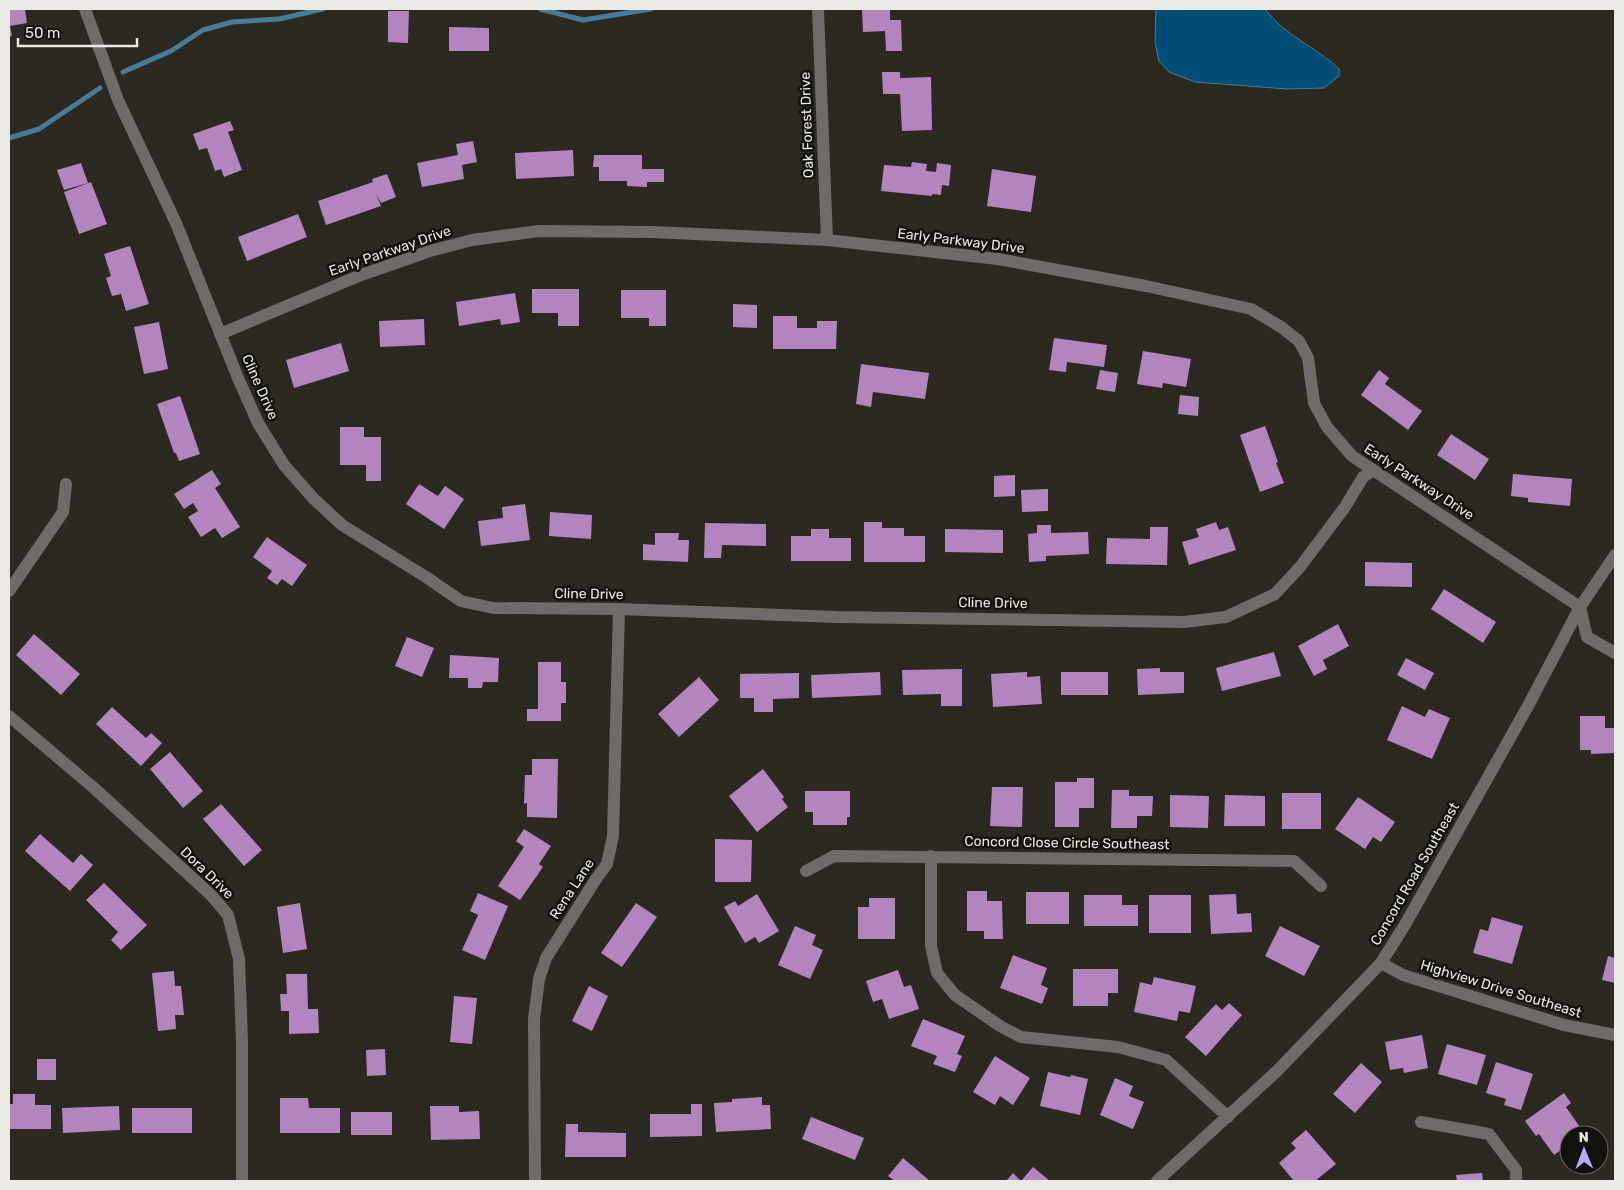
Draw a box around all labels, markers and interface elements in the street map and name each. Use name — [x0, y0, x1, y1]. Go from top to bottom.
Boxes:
scale bar — [18, 15, 136, 47]
text: 50 m — [25, 24, 60, 42]
street label: Oak Forest Drive — [797, 71, 817, 179]
street label: Early Parkway Drive — [327, 222, 453, 280]
street label: Early Parkway Drive — [896, 225, 1026, 257]
street label: Cline Drive — [238, 352, 282, 422]
street label: Early Parkway Drive — [1361, 440, 1477, 524]
street label: Cline Drive — [554, 585, 624, 603]
street label: Cline Drive — [958, 594, 1028, 612]
street label: Concord Road Southeast — [1367, 799, 1463, 949]
street label: Concord Close Circle Southeast — [964, 833, 1170, 853]
street label: Dora Drive — [177, 843, 237, 903]
street label: Rena Lane — [546, 856, 598, 922]
street label: Highview Drive Southeast — [1418, 956, 1584, 1022]
north arrow — [1559, 1125, 1609, 1175]
text: N — [1579, 1129, 1589, 1146]

